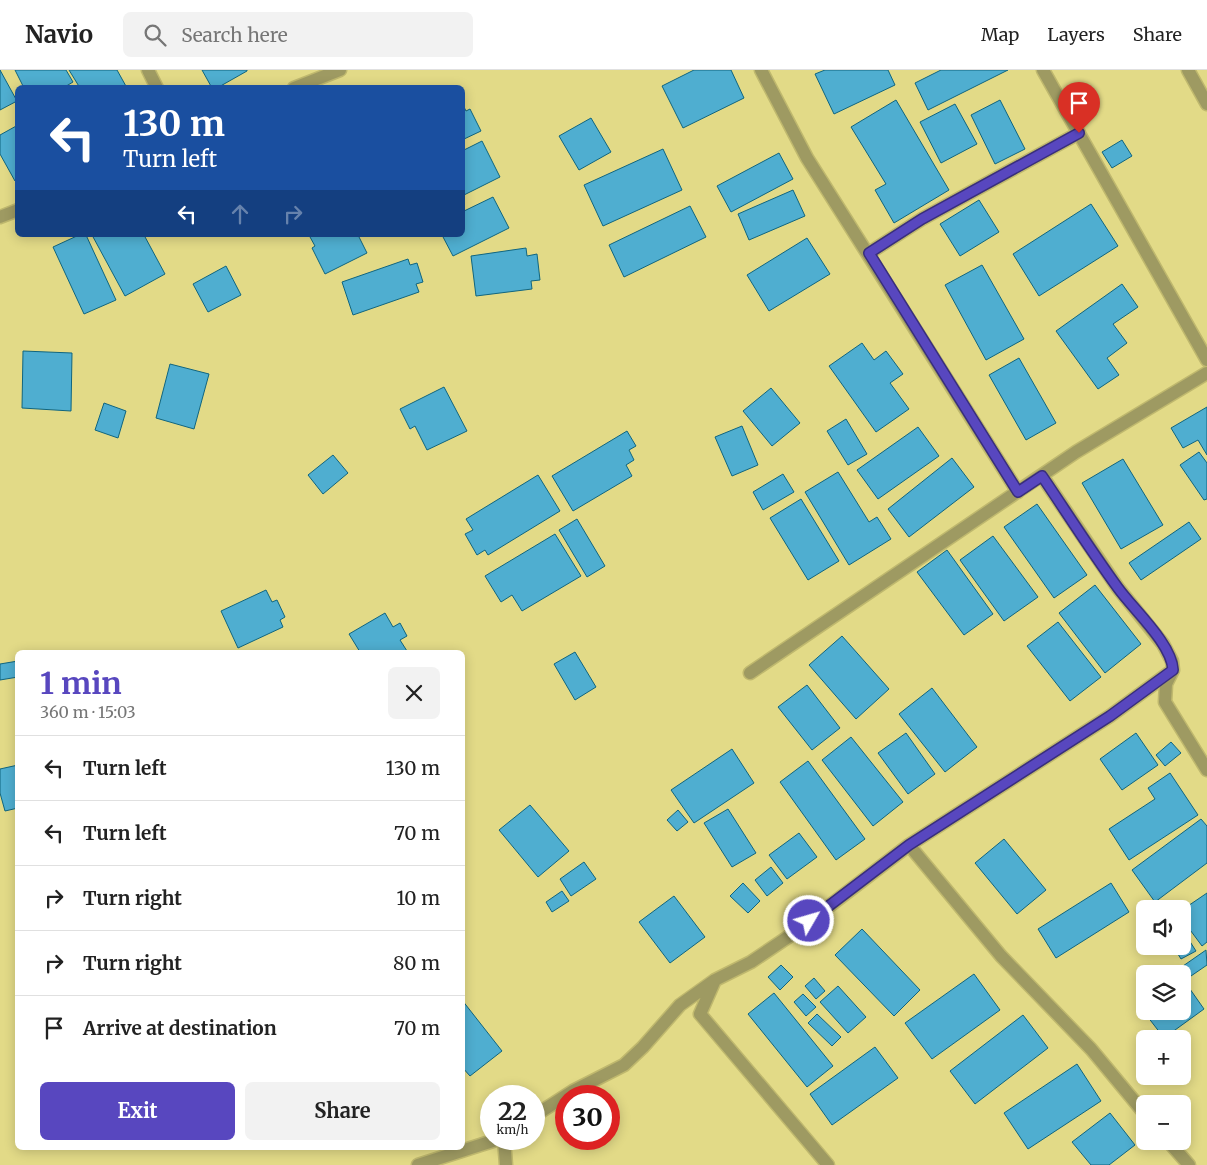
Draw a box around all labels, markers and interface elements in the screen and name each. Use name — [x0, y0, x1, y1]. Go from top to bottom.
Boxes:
search box — [123, 12, 473, 57]
text: Navio — [25, 19, 93, 50]
icon: search — [141, 21, 169, 49]
text: Search here — [181, 23, 288, 47]
text: Map — [981, 23, 1019, 46]
text: Layers — [1047, 23, 1105, 46]
text: Share — [1133, 23, 1182, 46]
pin — [1058, 82, 1100, 133]
icon: arrive — [1065, 89, 1093, 117]
text: 130 m — [123, 102, 225, 146]
icon: left — [40, 105, 105, 170]
text: Turn left — [123, 145, 217, 173]
icon: left — [173, 200, 201, 228]
icon: ahead — [226, 200, 254, 228]
icon: right — [279, 200, 307, 228]
text: 1 min — [40, 664, 122, 702]
button: close — [388, 667, 440, 719]
text: 360 m · 15:03 — [40, 702, 136, 722]
icon: left — [40, 754, 68, 782]
text: Turn left — [83, 756, 167, 780]
text: 130 m — [386, 756, 440, 780]
icon: left — [40, 819, 68, 847]
text: Turn left — [83, 821, 167, 845]
text: 70 m — [394, 821, 440, 845]
icon: right — [40, 884, 68, 912]
text: Turn right — [83, 886, 182, 910]
text: 10 m — [397, 886, 440, 910]
position arrow — [782, 894, 834, 946]
map controls — [1136, 900, 1191, 1150]
button: sound — [1136, 900, 1191, 955]
icon: right — [40, 949, 68, 977]
text: Turn right — [83, 951, 182, 975]
text: 80 m — [393, 951, 440, 975]
button: layers — [1136, 965, 1191, 1020]
icon: arrive — [40, 1014, 68, 1042]
text: Arrive at destination — [83, 1016, 277, 1040]
text: 70 m — [394, 1016, 440, 1040]
button: + — [1136, 1030, 1191, 1085]
button: Exit — [40, 1082, 235, 1140]
button: Share — [245, 1082, 440, 1140]
speed limit sign: 30 — [555, 1085, 620, 1150]
text: 22 — [498, 1095, 527, 1127]
button: − — [1136, 1095, 1191, 1150]
text: km/h — [497, 1122, 528, 1137]

